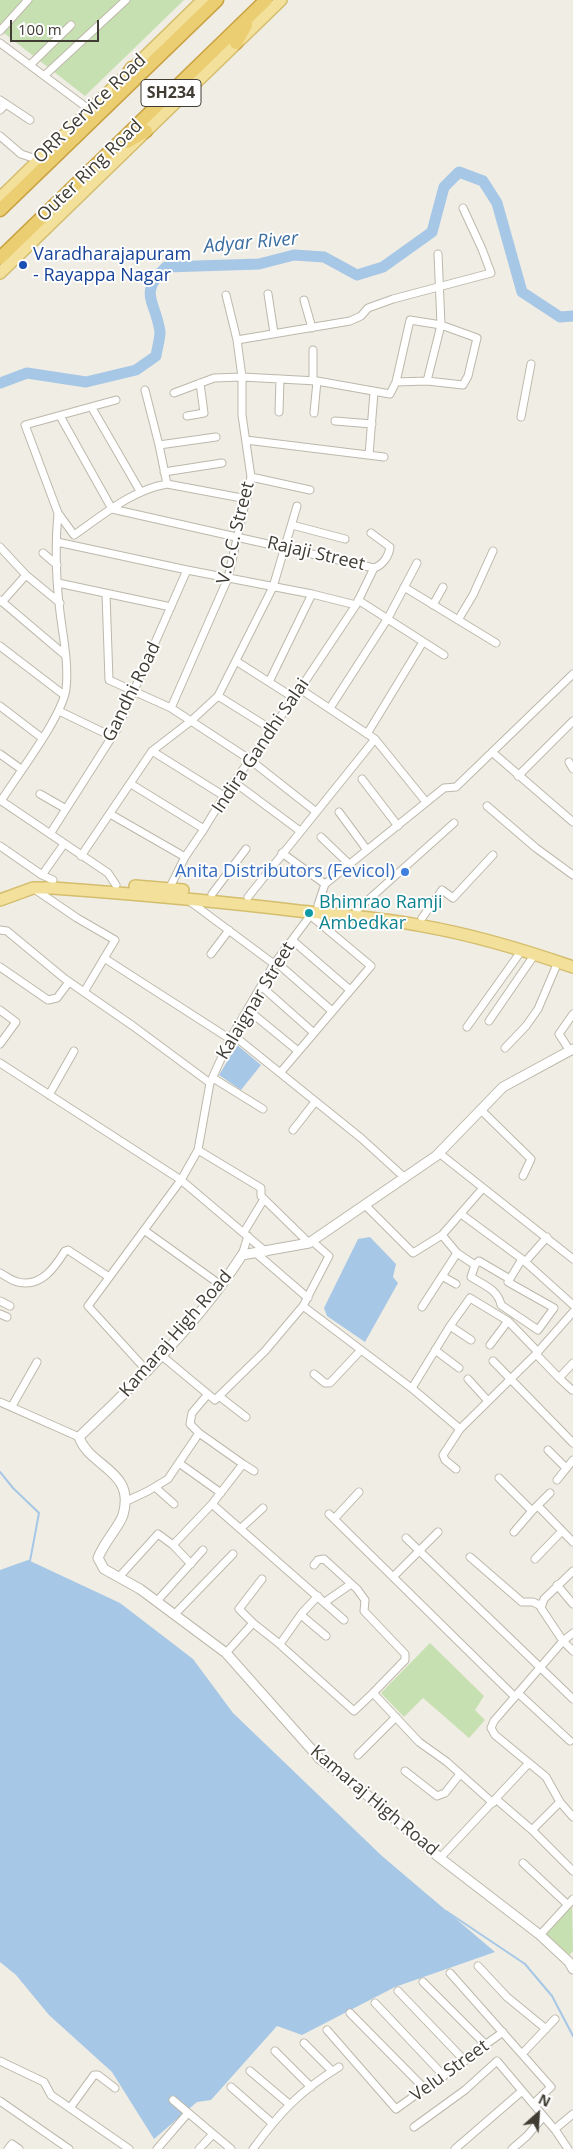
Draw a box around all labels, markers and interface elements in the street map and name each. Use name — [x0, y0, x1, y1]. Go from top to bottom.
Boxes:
scale bar — [12, 10, 101, 42]
text: 100 m — [18, 19, 62, 39]
street label: ORR Service Road — [29, 50, 151, 168]
road number: SH234 — [141, 80, 201, 106]
street label: Outer Ring Road — [33, 115, 147, 227]
water label: Adyar River — [203, 228, 299, 258]
place label: Varadharajapuram - Rayappa Nagar — [33, 244, 191, 286]
marker: Varadharajapuram - Rayappa Nagar — [17, 259, 29, 271]
street label: V.O.C. Street — [213, 479, 259, 587]
street label: Rajaji Street — [265, 532, 367, 576]
street label: Gandhi Road — [99, 639, 165, 745]
street label: Indira Gandhi Salai — [208, 674, 314, 818]
place label: Anita Distributors (Fevicol) — [175, 861, 395, 883]
marker: Anita Distributors (Fevicol) — [399, 866, 411, 878]
place label: Bhimrao Ramji Ambedkar — [319, 892, 443, 934]
marker: Bhimrao Ramji Ambedkar — [303, 907, 315, 919]
street label: Kalaignar Street — [212, 938, 300, 1064]
street label: Kamaraj High Road — [115, 1266, 237, 1402]
street label: Kamaraj High Road — [306, 1741, 442, 1861]
street label: Velu Street — [407, 2035, 493, 2107]
north arrow — [513, 2089, 563, 2139]
text: N — [536, 2089, 554, 2111]

